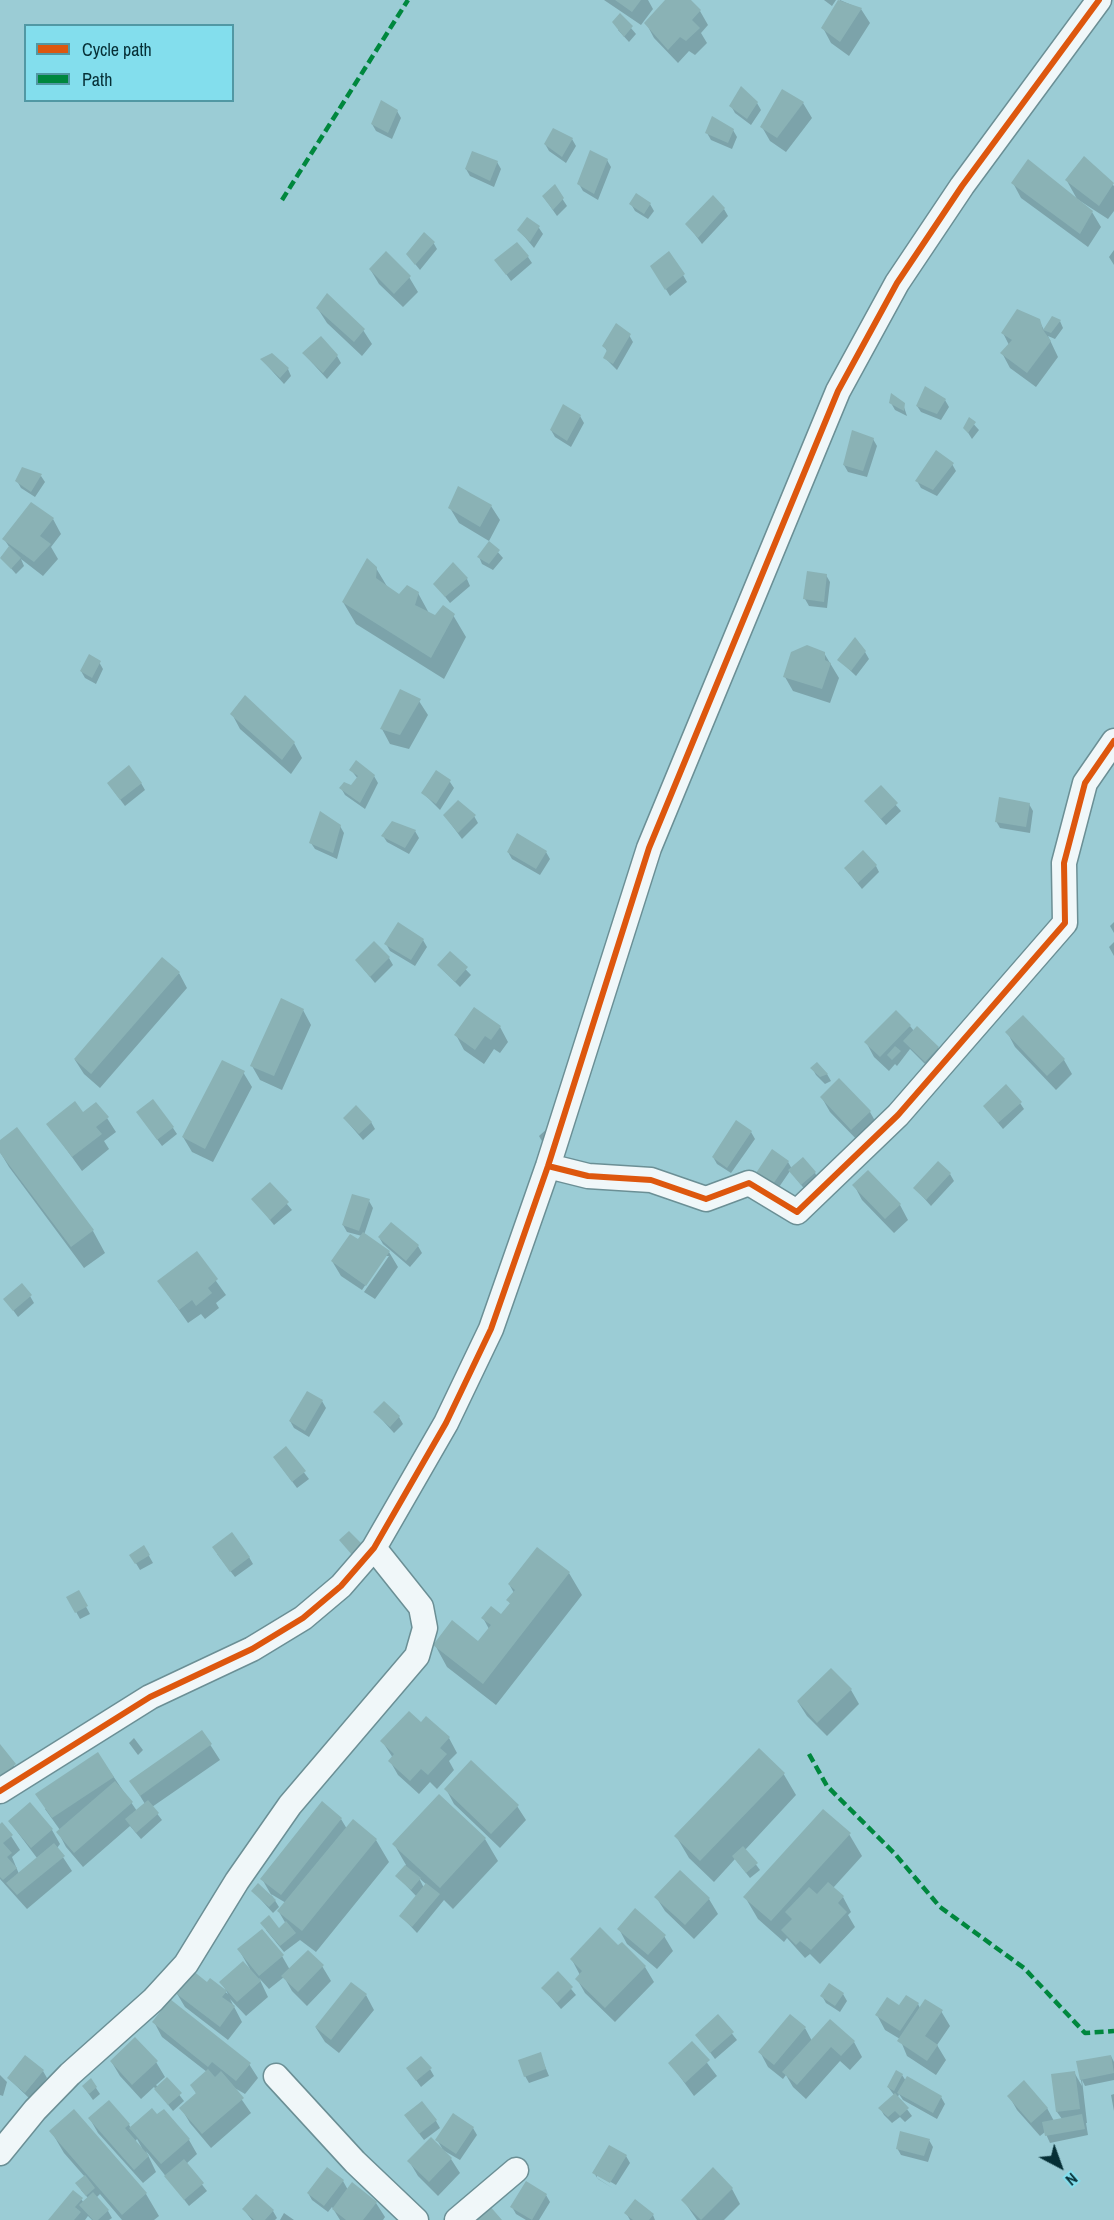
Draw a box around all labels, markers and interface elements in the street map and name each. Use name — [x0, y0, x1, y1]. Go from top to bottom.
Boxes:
legend — [24, 24, 234, 102]
text: Cycle path — [82, 37, 152, 62]
text: Path — [82, 67, 112, 92]
north arrow — [1030, 2136, 1090, 2196]
text: N — [1061, 2168, 1083, 2191]

